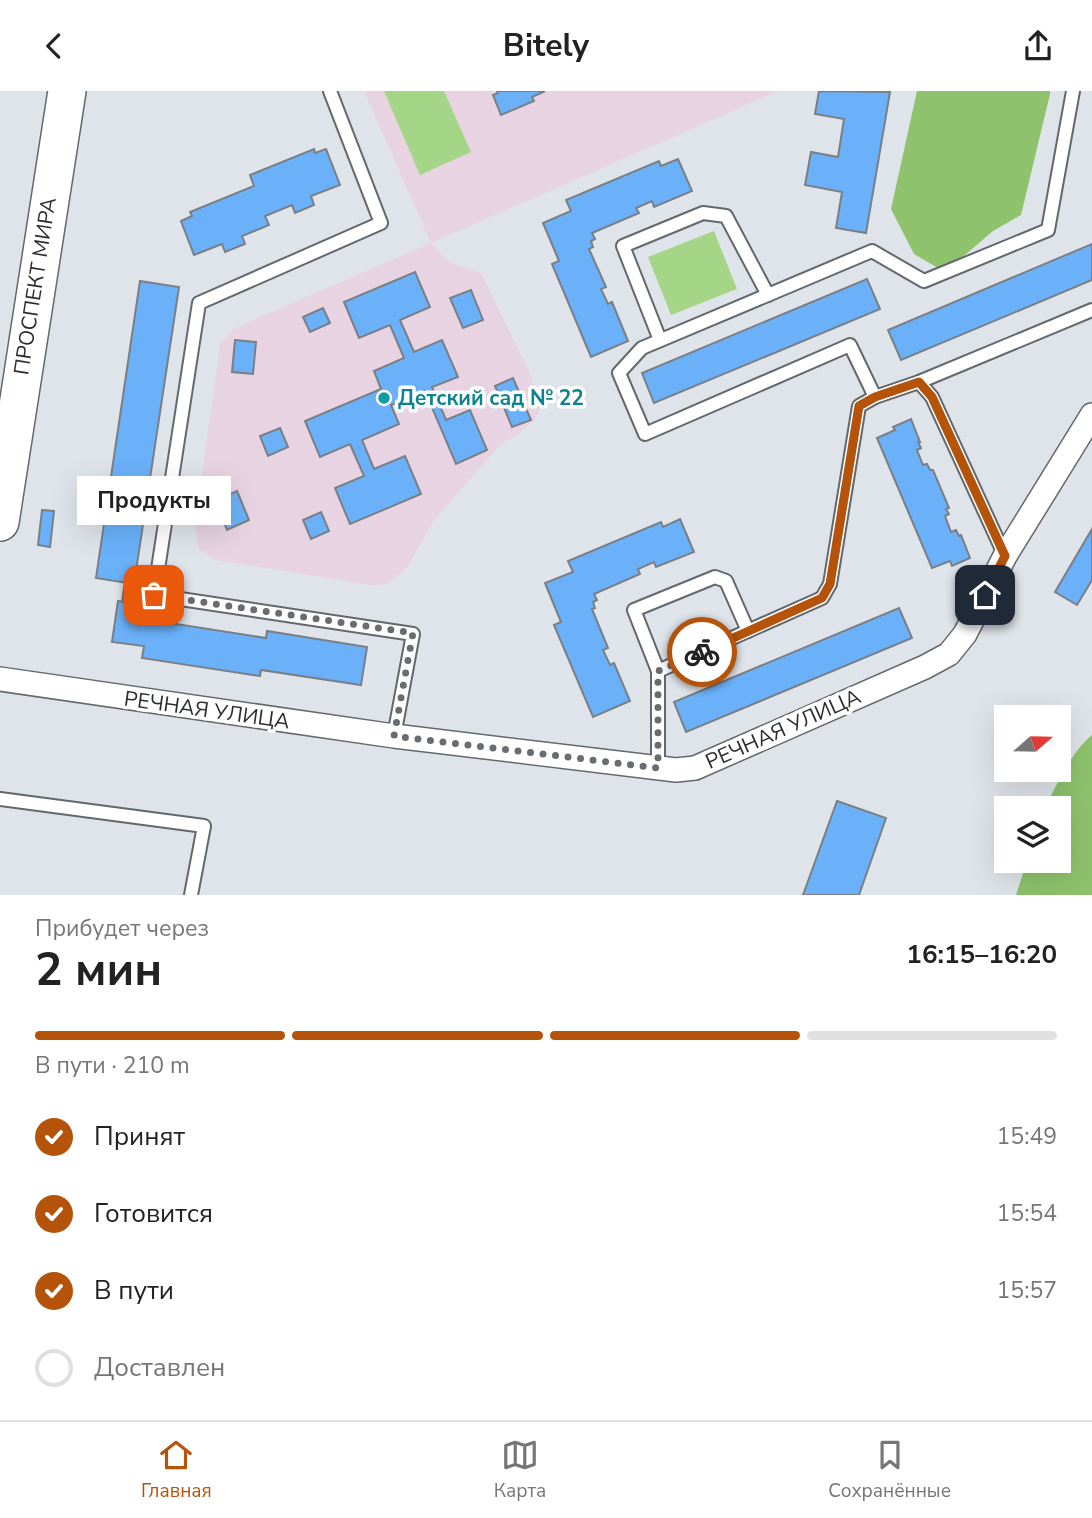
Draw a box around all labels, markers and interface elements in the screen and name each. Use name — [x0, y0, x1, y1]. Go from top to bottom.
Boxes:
text: Bitely — [503, 24, 589, 67]
icon: back — [35, 27, 73, 65]
icon: share — [1019, 27, 1057, 65]
street label: ПРОСПЕКТ МИРА — [7, 195, 63, 377]
place label: Детский сад № 22 — [398, 384, 584, 412]
marker: Детский сад № 22 — [376, 390, 392, 406]
callout: Продукты — [77, 476, 231, 525]
text: Продукты — [97, 485, 211, 516]
pin — [124, 565, 184, 625]
pin — [955, 565, 1015, 625]
icon: bag — [135, 576, 173, 614]
icon: home — [966, 576, 1004, 614]
courier — [667, 617, 737, 687]
icon: bike — [683, 633, 721, 671]
street label: РЕЧНАЯ УЛИЦА — [701, 682, 865, 776]
street label: РЕЧНАЯ УЛИЦА — [122, 685, 292, 735]
north arrow — [994, 705, 1071, 782]
map controls — [994, 705, 1071, 873]
button: layers — [994, 796, 1071, 873]
text: Прибудет через — [35, 913, 209, 944]
text: 16:15–16:20 — [906, 937, 1057, 972]
text: 2 мин — [35, 938, 162, 1001]
text: В пути · 210 m — [35, 1050, 190, 1081]
icon: check — [35, 1118, 73, 1156]
text: Принят — [94, 1119, 185, 1154]
text: 15:49 — [997, 1121, 1057, 1152]
icon: check — [35, 1195, 73, 1233]
text: Готовится — [94, 1196, 213, 1231]
text: 15:54 — [997, 1198, 1057, 1229]
icon: check — [35, 1272, 73, 1310]
text: В пути — [94, 1273, 174, 1308]
text: 15:57 — [997, 1275, 1057, 1306]
text: Доставлен — [94, 1350, 225, 1385]
tab: Главная — [141, 1436, 212, 1504]
tab: Карта — [494, 1436, 546, 1504]
tab: Сохранённые — [828, 1436, 951, 1504]

